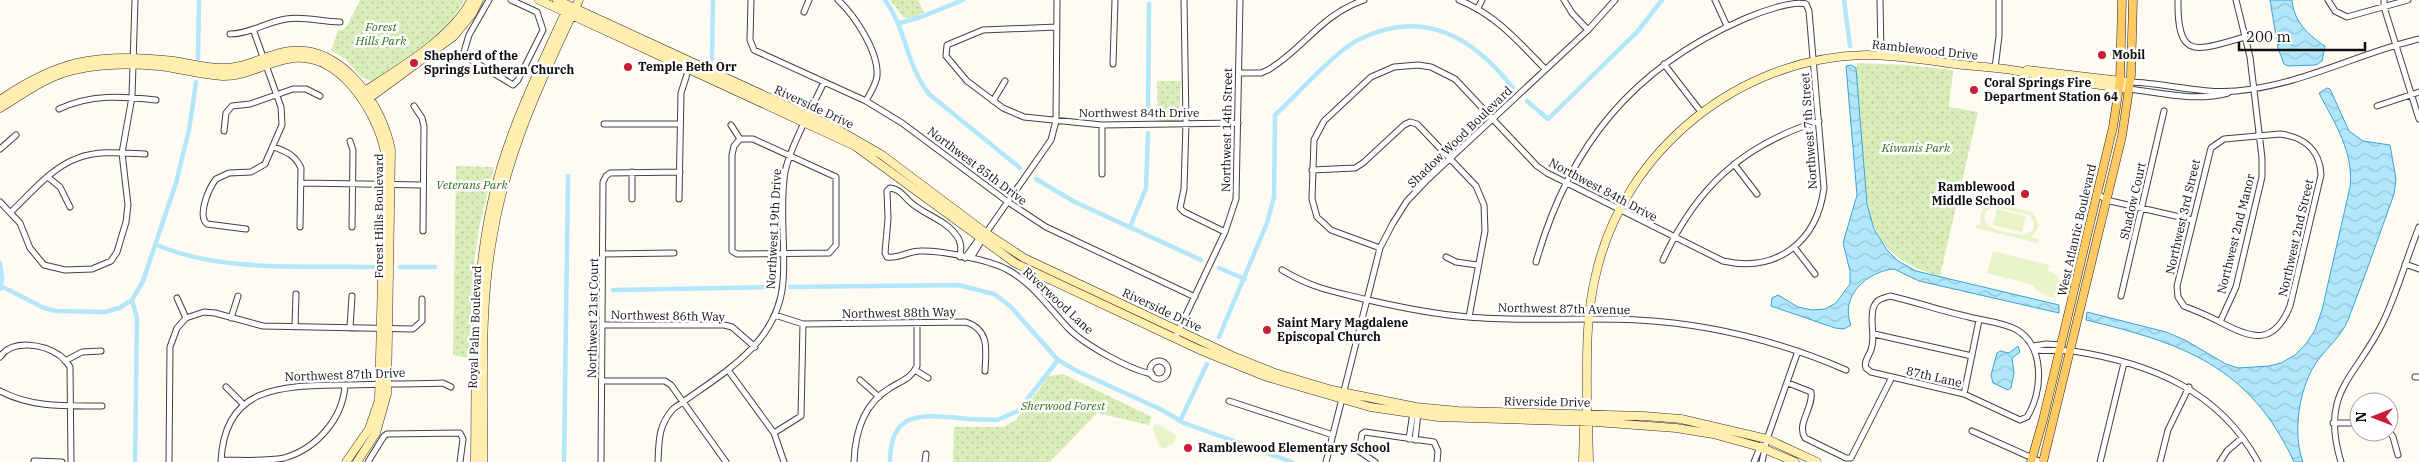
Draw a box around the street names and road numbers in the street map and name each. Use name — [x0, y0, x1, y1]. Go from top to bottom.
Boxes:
street label: Ramblewood Drive — [1871, 36, 1979, 63]
street label: Northwest 14th Street — [1218, 68, 1235, 192]
street label: Northwest 7th Street — [1797, 72, 1820, 190]
street label: Riverside Drive — [772, 82, 857, 132]
street label: Shadow Wood Boulevard — [1404, 83, 1515, 191]
street label: Northwest 84th Drive — [1079, 105, 1199, 120]
street label: Northwest 85th Drive — [925, 123, 1030, 208]
street label: Forest Hills Boulevard — [371, 153, 386, 279]
street label: Northwest 84th Drive — [1546, 155, 1660, 225]
street label: Northwest 3rd Street — [2162, 158, 2203, 276]
street label: Shadow Court — [2116, 161, 2149, 241]
street label: West Atlantic Boulevard — [2054, 162, 2099, 297]
street label: Northwest 19th Drive — [763, 168, 784, 290]
street label: Northwest 2nd Manor — [2213, 172, 2258, 295]
street label: Northwest 2nd Street — [2275, 178, 2316, 298]
street label: Northwest 21st Court — [584, 258, 601, 378]
street label: Riverwood Lane — [1020, 264, 1097, 337]
street label: Royal Palm Boulevard — [465, 265, 484, 389]
street label: Riverside Drive — [1120, 285, 1205, 335]
street label: Northwest 87th Avenue — [1498, 300, 1630, 317]
street label: Northwest 88th Way — [842, 304, 957, 321]
street label: Northwest 86th Way — [611, 307, 726, 324]
street label: 87th Lane — [1905, 363, 1963, 390]
street label: Northwest 87th Drive — [284, 365, 406, 384]
street label: Riverside Drive — [1504, 393, 1590, 410]

